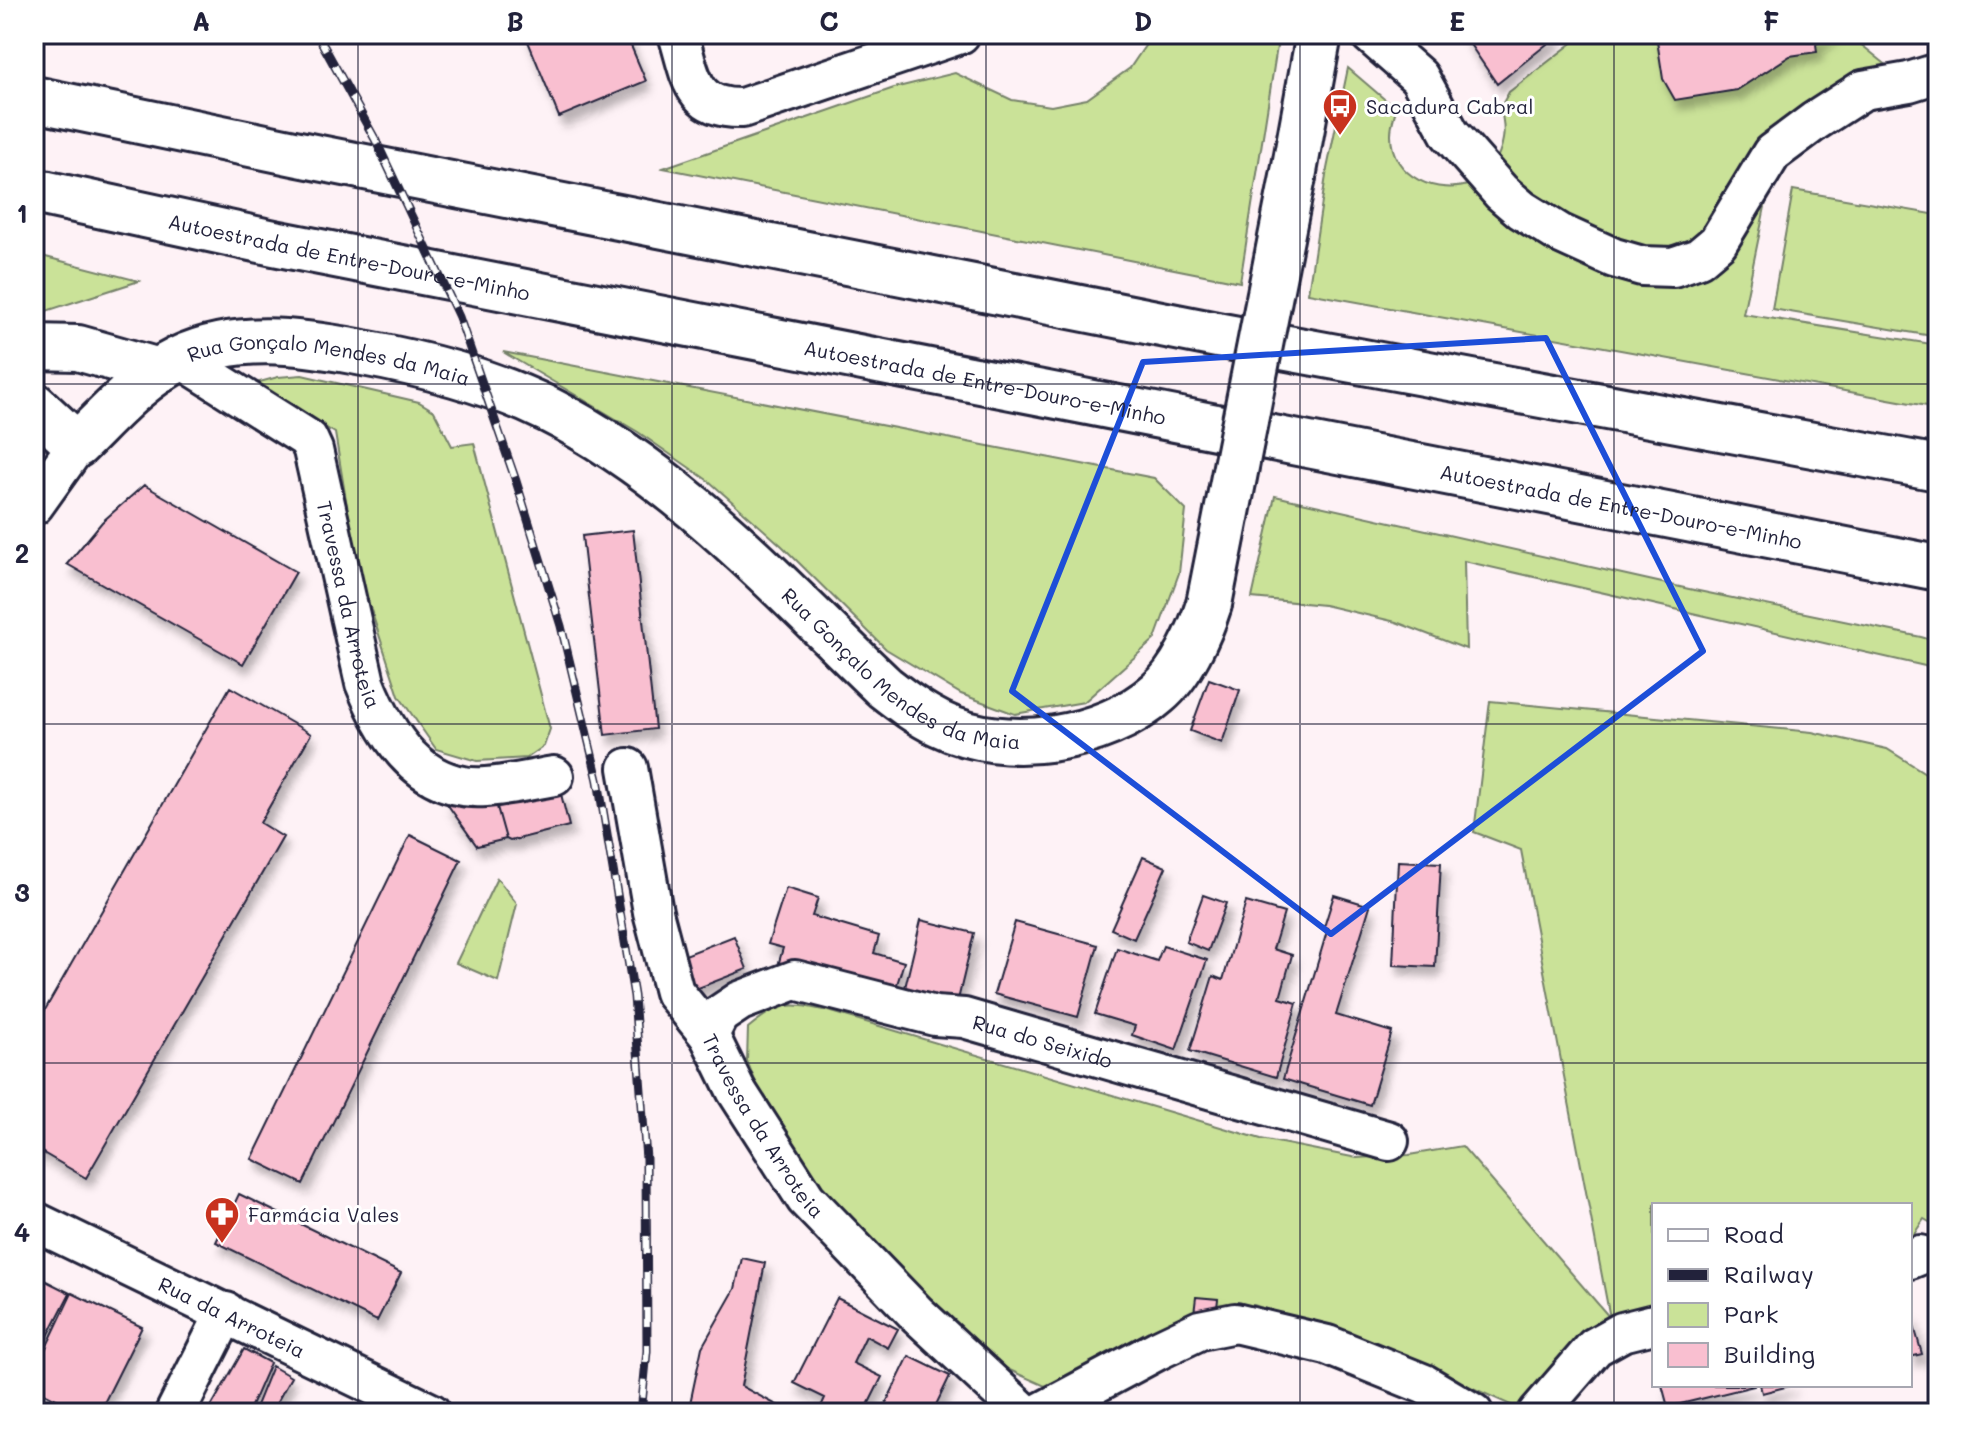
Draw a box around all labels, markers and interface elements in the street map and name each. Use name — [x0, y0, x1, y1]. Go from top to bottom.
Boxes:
text: A — [192, 4, 210, 38]
text: B — [506, 4, 524, 38]
text: C — [819, 4, 839, 38]
text: D — [1134, 4, 1152, 38]
text: E — [1449, 4, 1465, 38]
text: F — [1763, 4, 1779, 38]
bus stop icon: Sacadura Cabral — [1321, 87, 1359, 137]
place label: Sacadura Cabral — [1366, 93, 1533, 119]
text: 1 — [16, 196, 28, 230]
street label: Autoestrada de Entre-Douro-e-Minho — [166, 207, 532, 306]
street label: Rua Gonçalo Mendes da Maia — [183, 328, 473, 391]
street label: Autoestrada de Entre-Douro-e-Minho — [802, 334, 1168, 430]
street label: Autoestrada de Entre-Douro-e-Minho — [1438, 458, 1804, 554]
street label: Travessa da Arroteia — [312, 498, 387, 712]
text: 2 — [15, 536, 29, 570]
street label: Rua Gonçalo Mendes da Maia — [776, 582, 1020, 754]
text: 3 — [14, 875, 30, 909]
street label: Rua do Seixido — [970, 1008, 1116, 1073]
street label: Travessa da Arroteia — [697, 1029, 830, 1223]
pharmacy icon: Farmácia Vales — [203, 1195, 241, 1245]
place label: Farmácia Vales — [248, 1201, 399, 1227]
legend — [1652, 1203, 1912, 1387]
text: 4 — [14, 1215, 30, 1249]
text: Road — [1724, 1218, 1784, 1249]
text: Railway — [1724, 1258, 1814, 1289]
street label: Rua da Arroteia — [154, 1270, 310, 1363]
text: Park — [1724, 1298, 1778, 1329]
text: Building — [1724, 1338, 1815, 1369]

